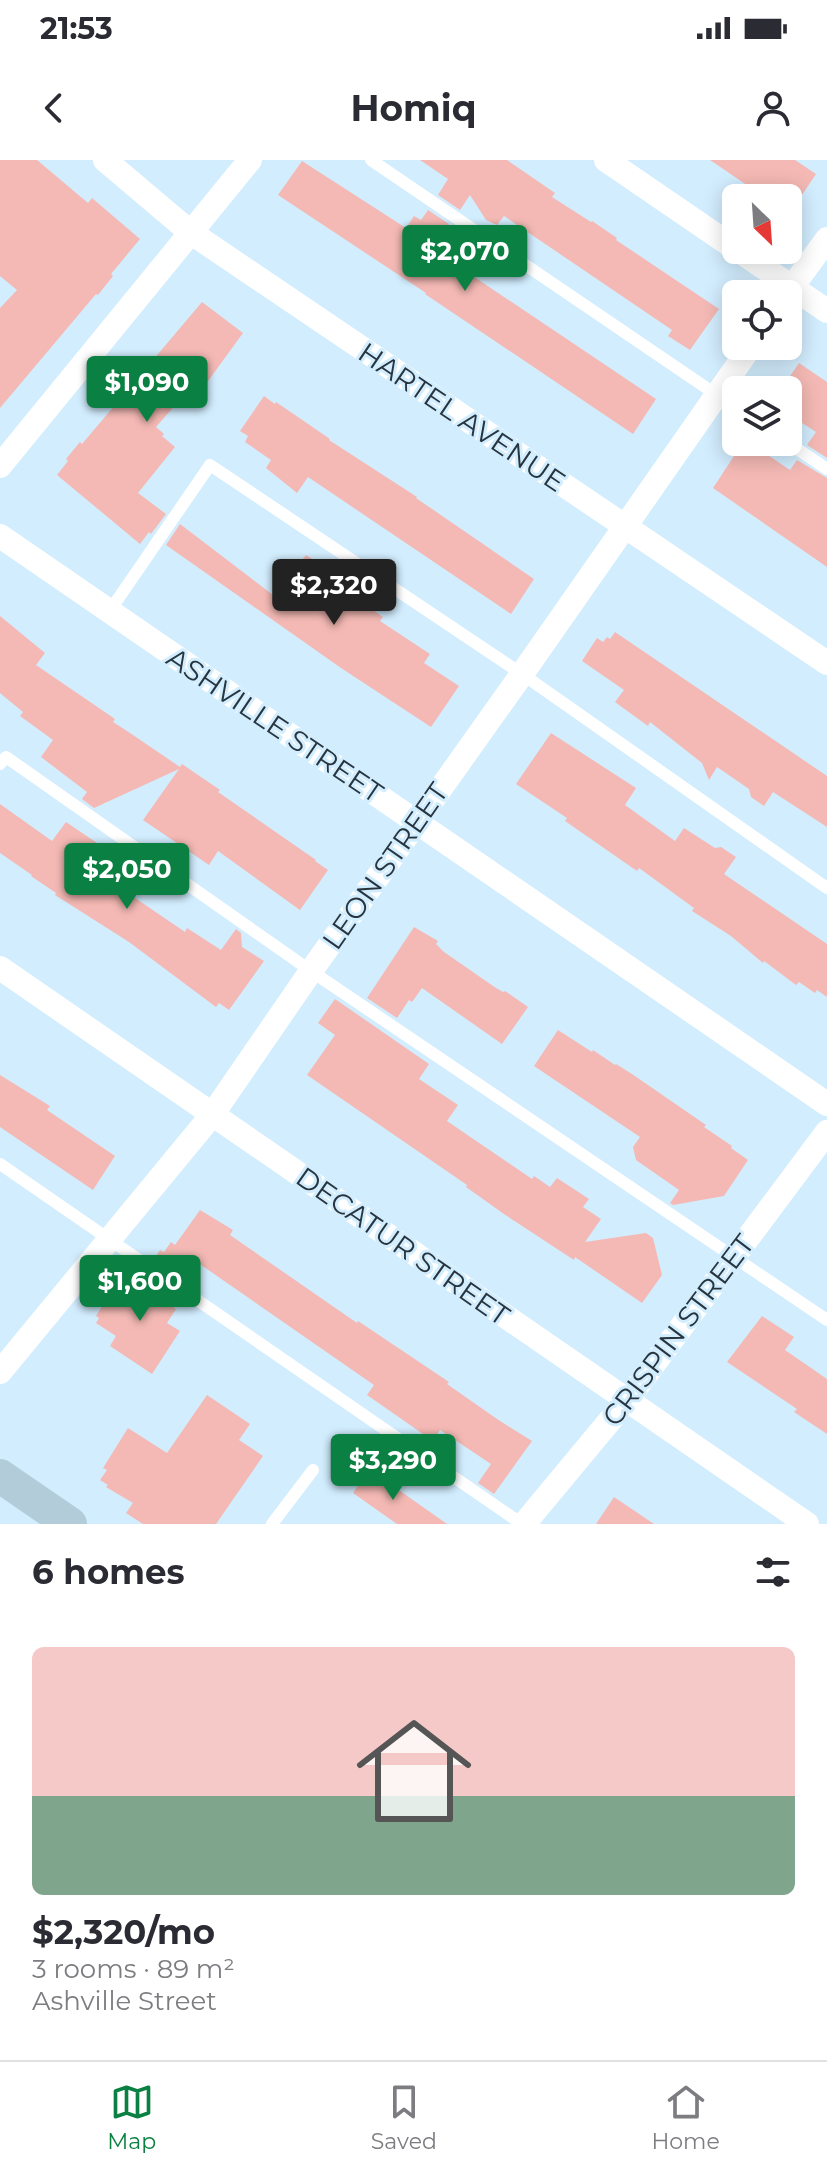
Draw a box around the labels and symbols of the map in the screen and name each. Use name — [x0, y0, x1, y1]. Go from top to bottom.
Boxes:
north arrow — [722, 184, 802, 264]
pin: $2,070 — [400, 225, 530, 293]
street label: HARTEL AVENUE — [352, 335, 572, 499]
pin: $1,090 — [82, 356, 212, 424]
pin: $2,320 — [269, 559, 399, 627]
street label: ASHVILLE STREET — [161, 640, 389, 810]
street label: LEON STREET — [315, 776, 455, 956]
pin: $2,050 — [62, 843, 192, 911]
street label: DECATUR STREET — [290, 1160, 516, 1332]
street label: CRISPIN STREET — [595, 1228, 761, 1432]
pin: $1,600 — [75, 1255, 205, 1323]
pin: $3,290 — [328, 1434, 458, 1502]

